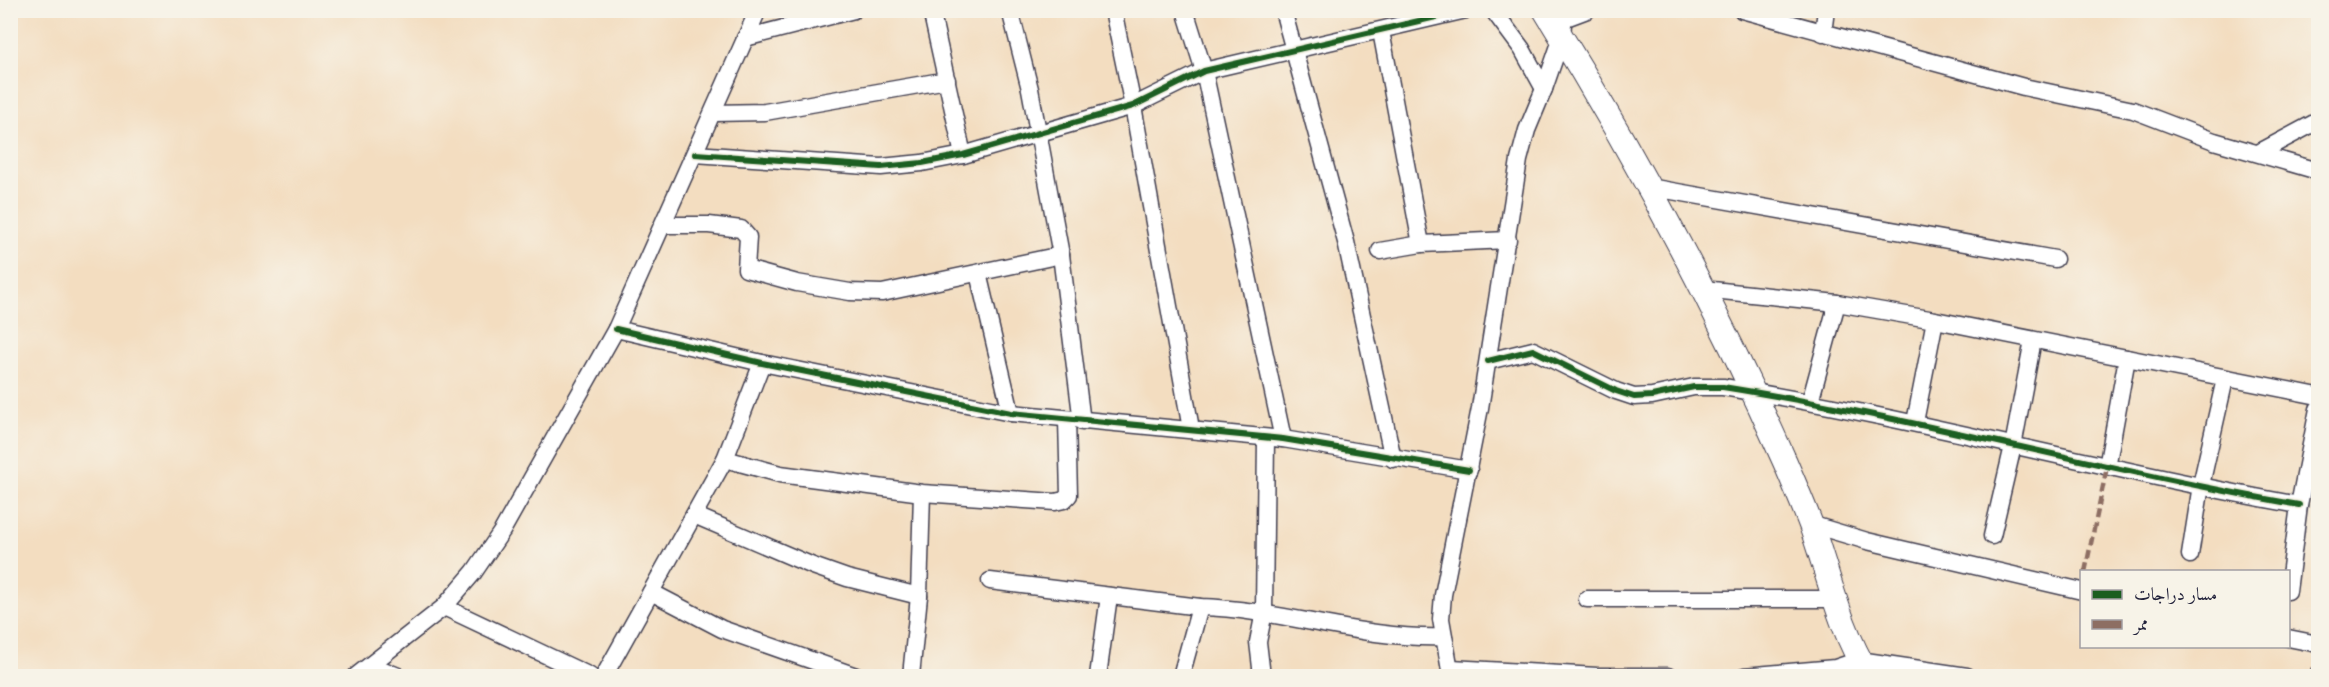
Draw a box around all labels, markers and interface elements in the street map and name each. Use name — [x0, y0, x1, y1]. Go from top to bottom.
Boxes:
legend — [2080, 570, 2290, 648]
text: مسار دراجات — [2134, 583, 2217, 605]
text: ممر — [2132, 613, 2148, 636]

